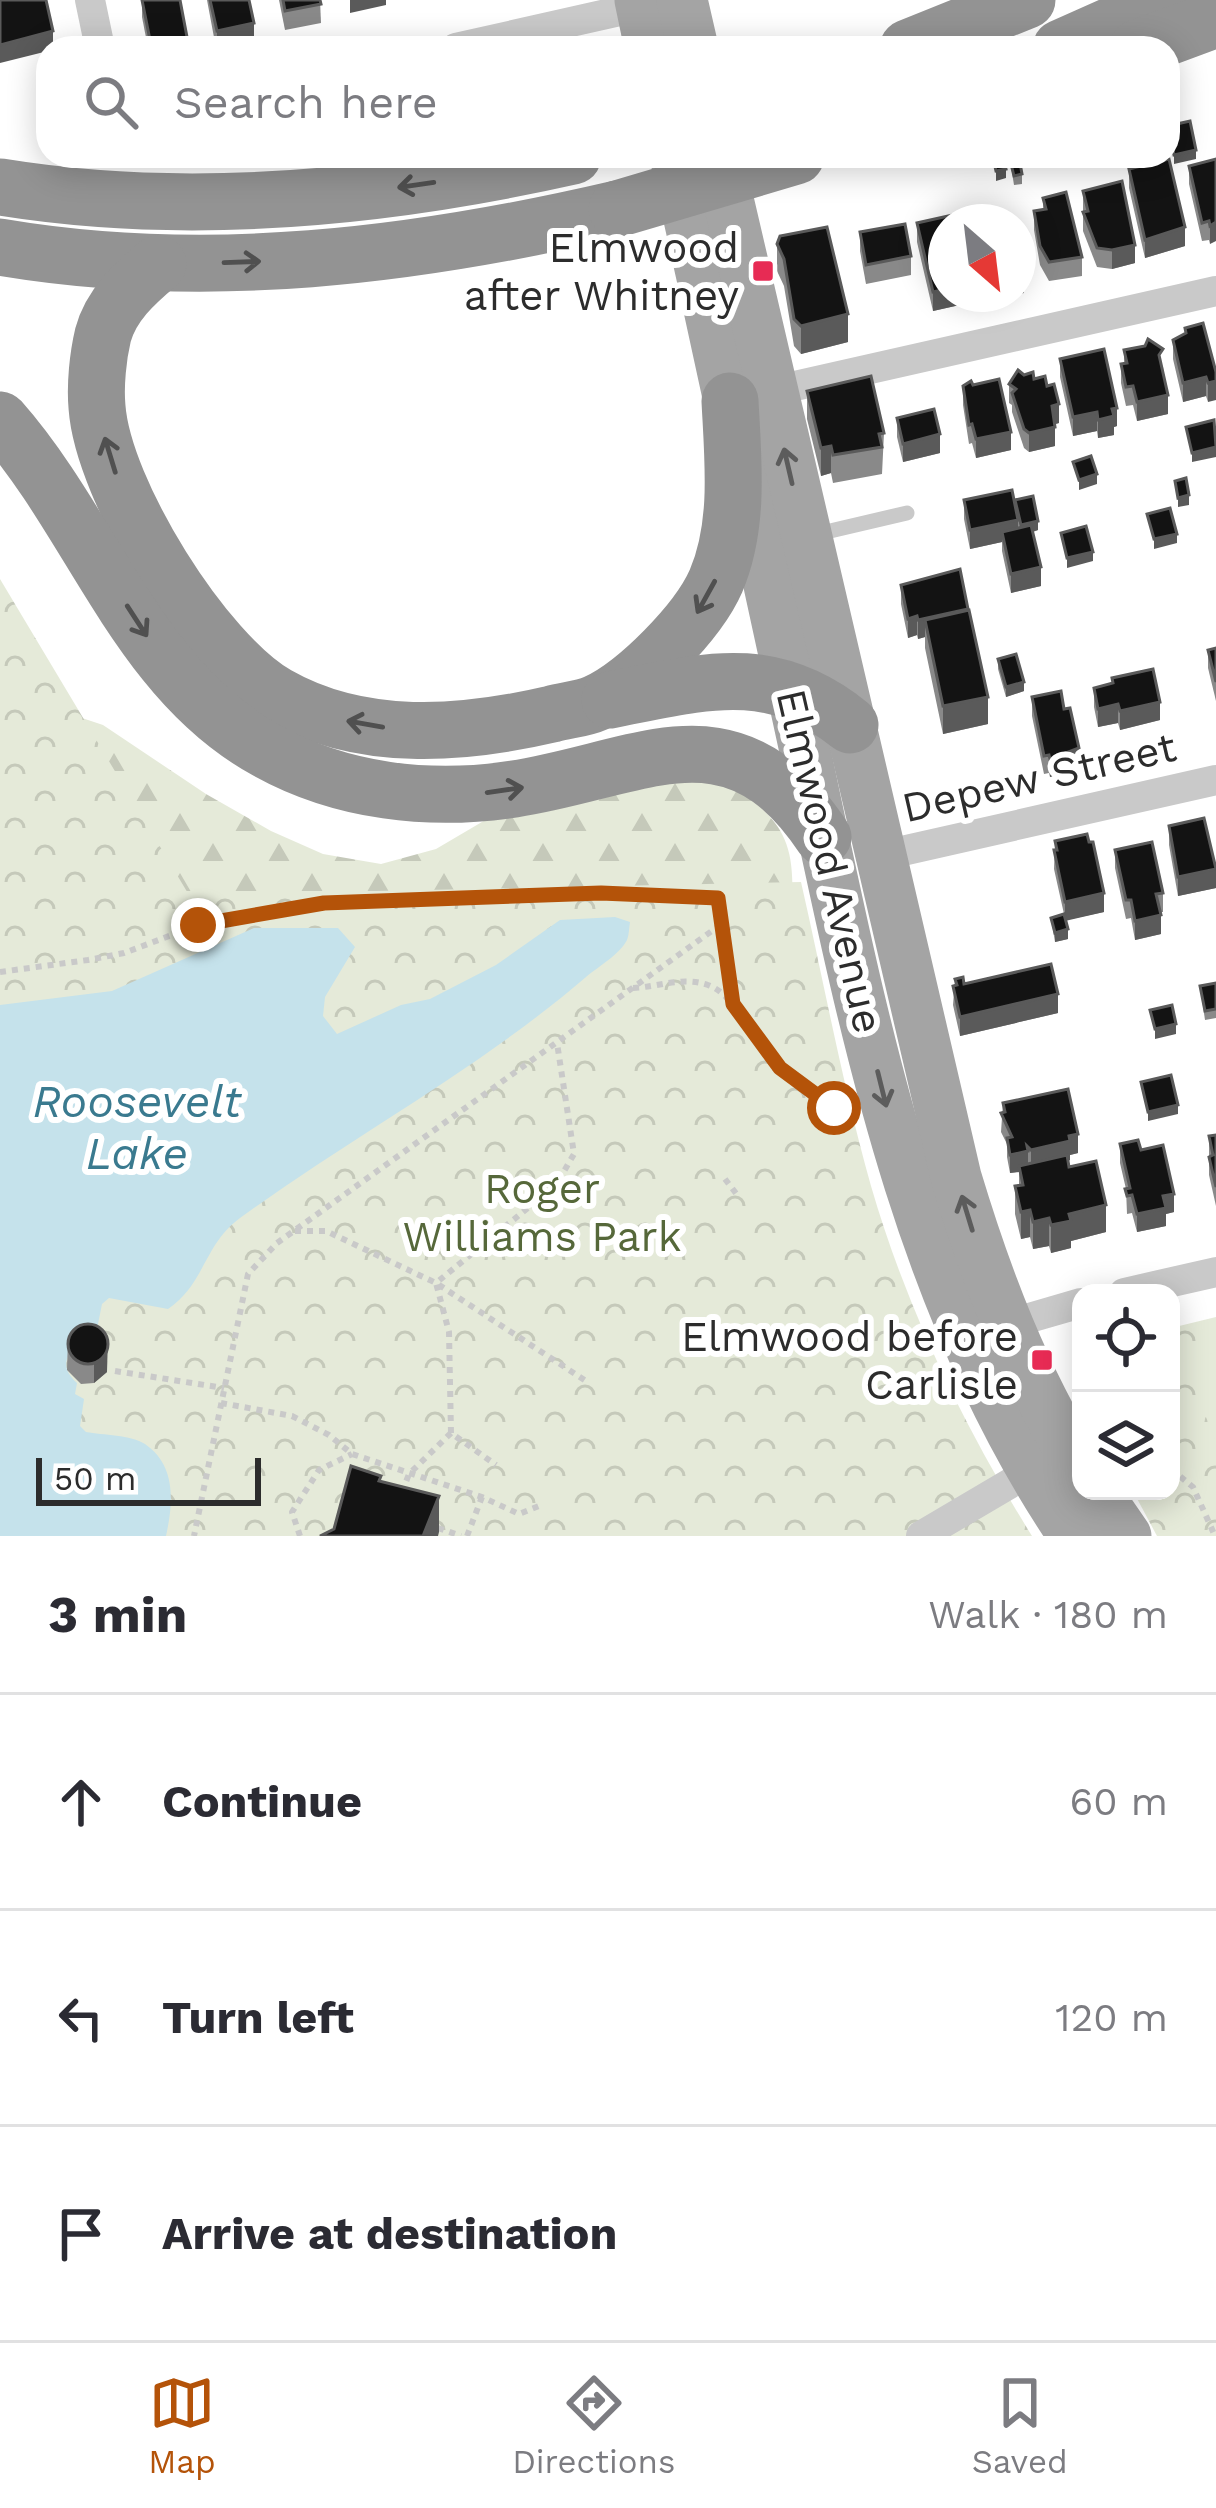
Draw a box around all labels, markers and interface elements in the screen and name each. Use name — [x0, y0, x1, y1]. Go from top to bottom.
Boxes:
search box — [36, 36, 1180, 168]
icon: search — [78, 69, 144, 135]
text: Search here — [174, 76, 438, 129]
one-way arrow — [397, 174, 436, 197]
north arrow — [928, 204, 1036, 312]
place label: Elmwood after Whitney — [464, 223, 739, 320]
one-way arrow — [222, 251, 261, 274]
marker: Elmwood after Whitney — [750, 258, 776, 284]
one-way arrow — [98, 437, 120, 475]
one-way arrow — [776, 448, 799, 486]
one-way arrow — [694, 579, 718, 614]
one-way arrow — [124, 603, 149, 637]
street label: Elmwood Avenue — [767, 684, 893, 1038]
one-way arrow — [346, 711, 385, 734]
street label: Depew Street — [897, 722, 1181, 832]
one-way arrow — [485, 778, 524, 800]
route end — [171, 898, 225, 952]
one-way arrow — [872, 1069, 894, 1107]
water label: Roosevelt Lake — [33, 1075, 242, 1180]
route start — [807, 1081, 861, 1135]
park label: Roger Williams Park — [402, 1164, 682, 1261]
one-way arrow — [954, 1195, 976, 1233]
map controls — [1072, 1284, 1180, 1500]
button: locate — [1072, 1284, 1180, 1392]
place label: Elmwood before Carlisle — [681, 1312, 1018, 1409]
marker: Elmwood before Carlisle — [1029, 1347, 1055, 1373]
button: layers — [1072, 1392, 1180, 1500]
scale bar — [36, 1452, 261, 1505]
text: 50 m — [54, 1459, 136, 1498]
text: 3 min — [48, 1585, 187, 1644]
text: Walk · 180 m — [928, 1592, 1168, 1637]
icon: ahead — [48, 1769, 114, 1835]
text: Continue — [162, 1775, 362, 1828]
text: 60 m — [1070, 1779, 1168, 1824]
icon: left — [48, 1985, 114, 2051]
text: Turn left — [162, 1991, 354, 2044]
text: 120 m — [1055, 1995, 1168, 2040]
icon: arrive — [48, 2201, 114, 2267]
text: Arrive at destination — [162, 2207, 617, 2260]
tab: Map — [148, 2370, 216, 2481]
tab: Directions — [512, 2370, 675, 2481]
tab: Saved — [972, 2370, 1068, 2481]

